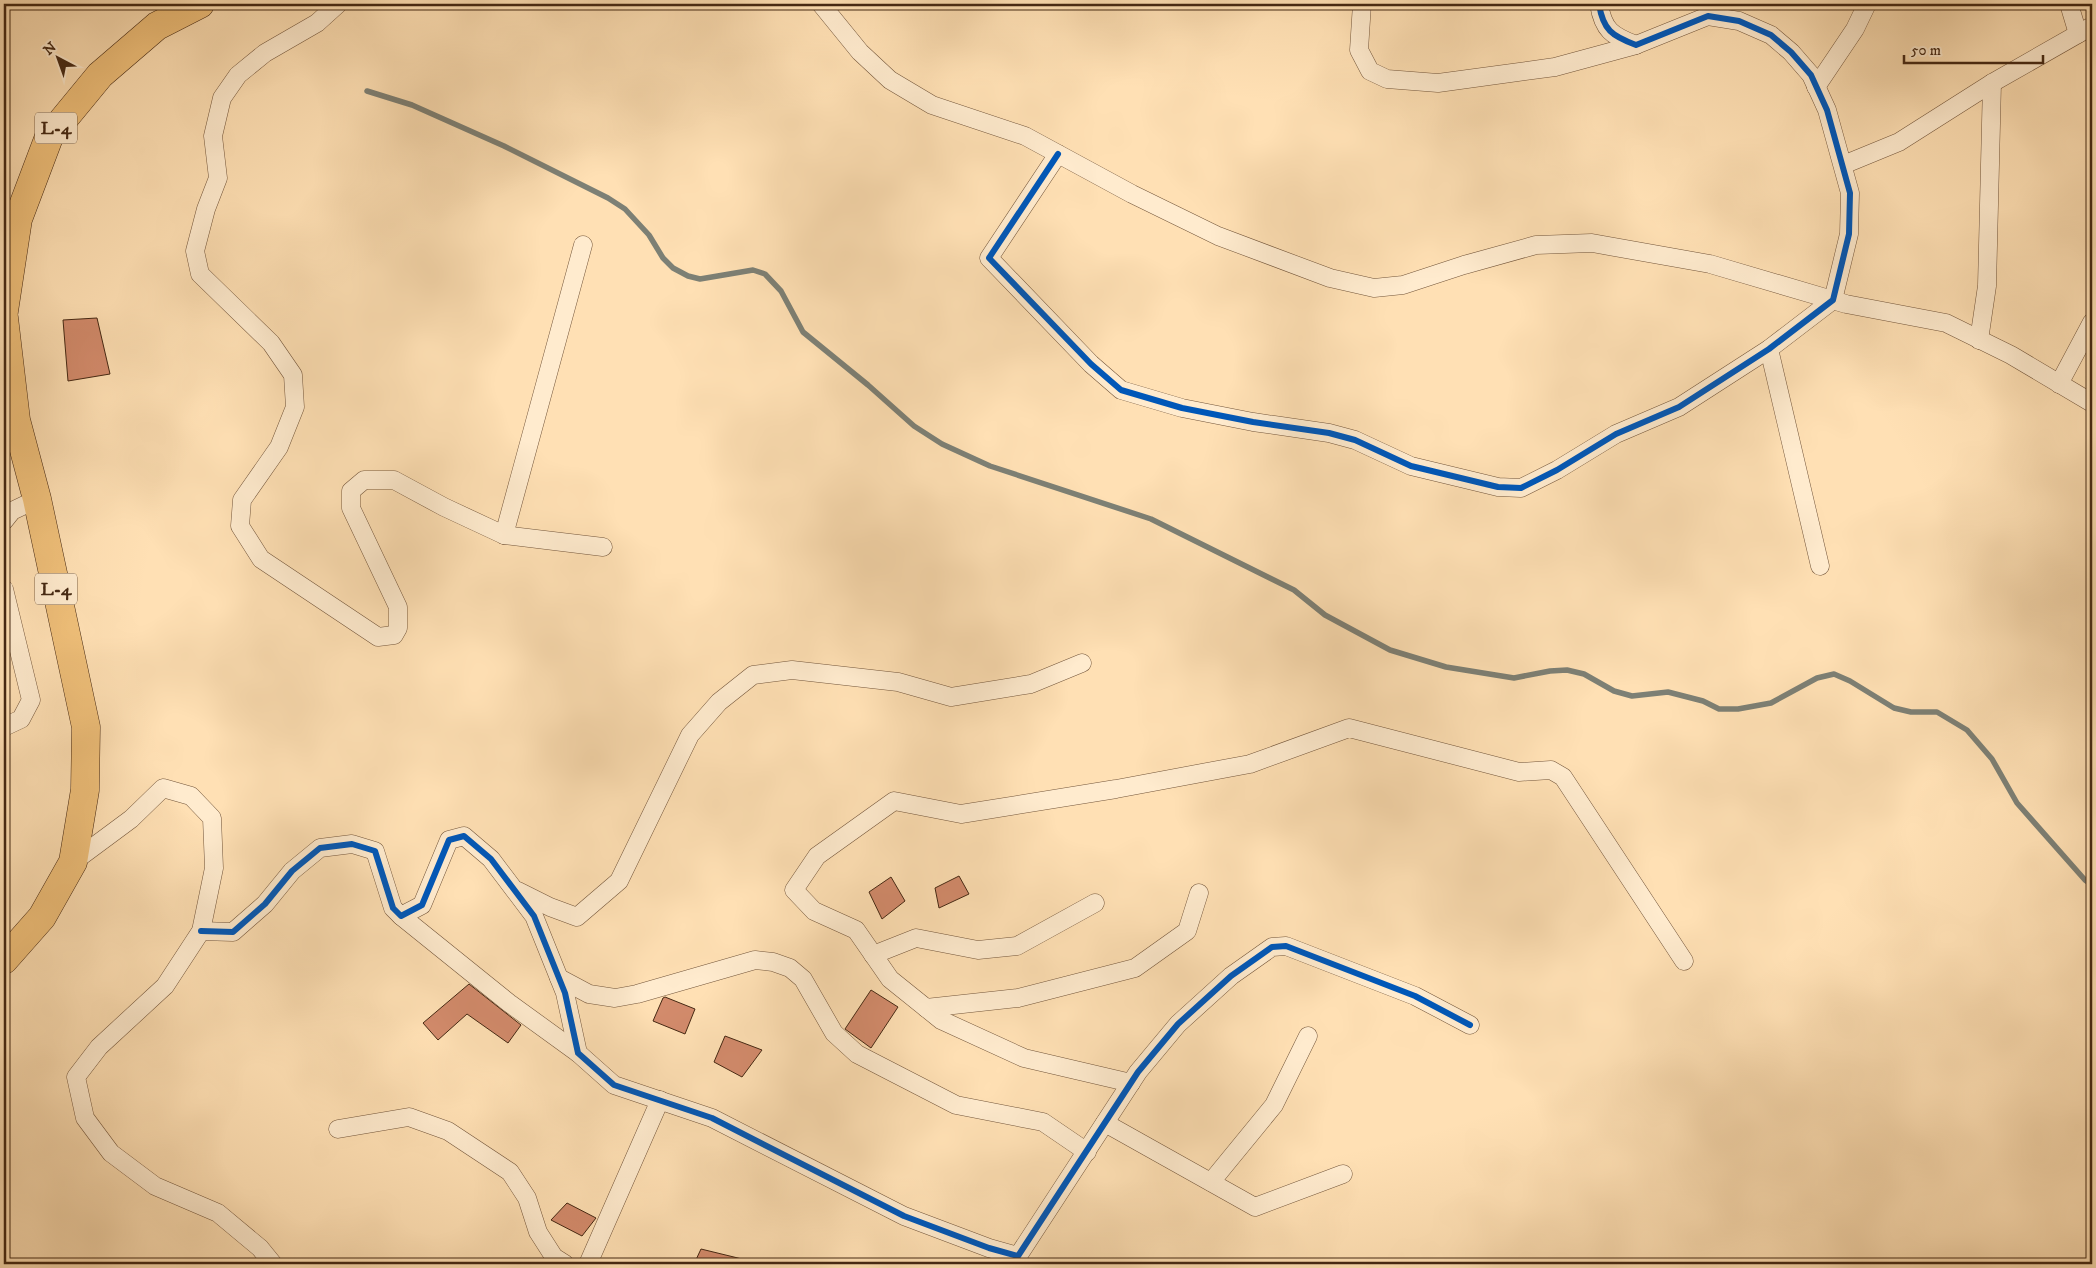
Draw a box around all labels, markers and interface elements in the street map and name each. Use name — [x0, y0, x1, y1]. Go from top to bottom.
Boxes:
north arrow — [32, 32, 82, 82]
scale bar — [1904, 32, 2042, 64]
text: N — [40, 38, 61, 60]
text: 50 m — [1911, 41, 1941, 60]
road number: L-4 — [35, 112, 77, 144]
road number: L-4 — [35, 574, 77, 604]

